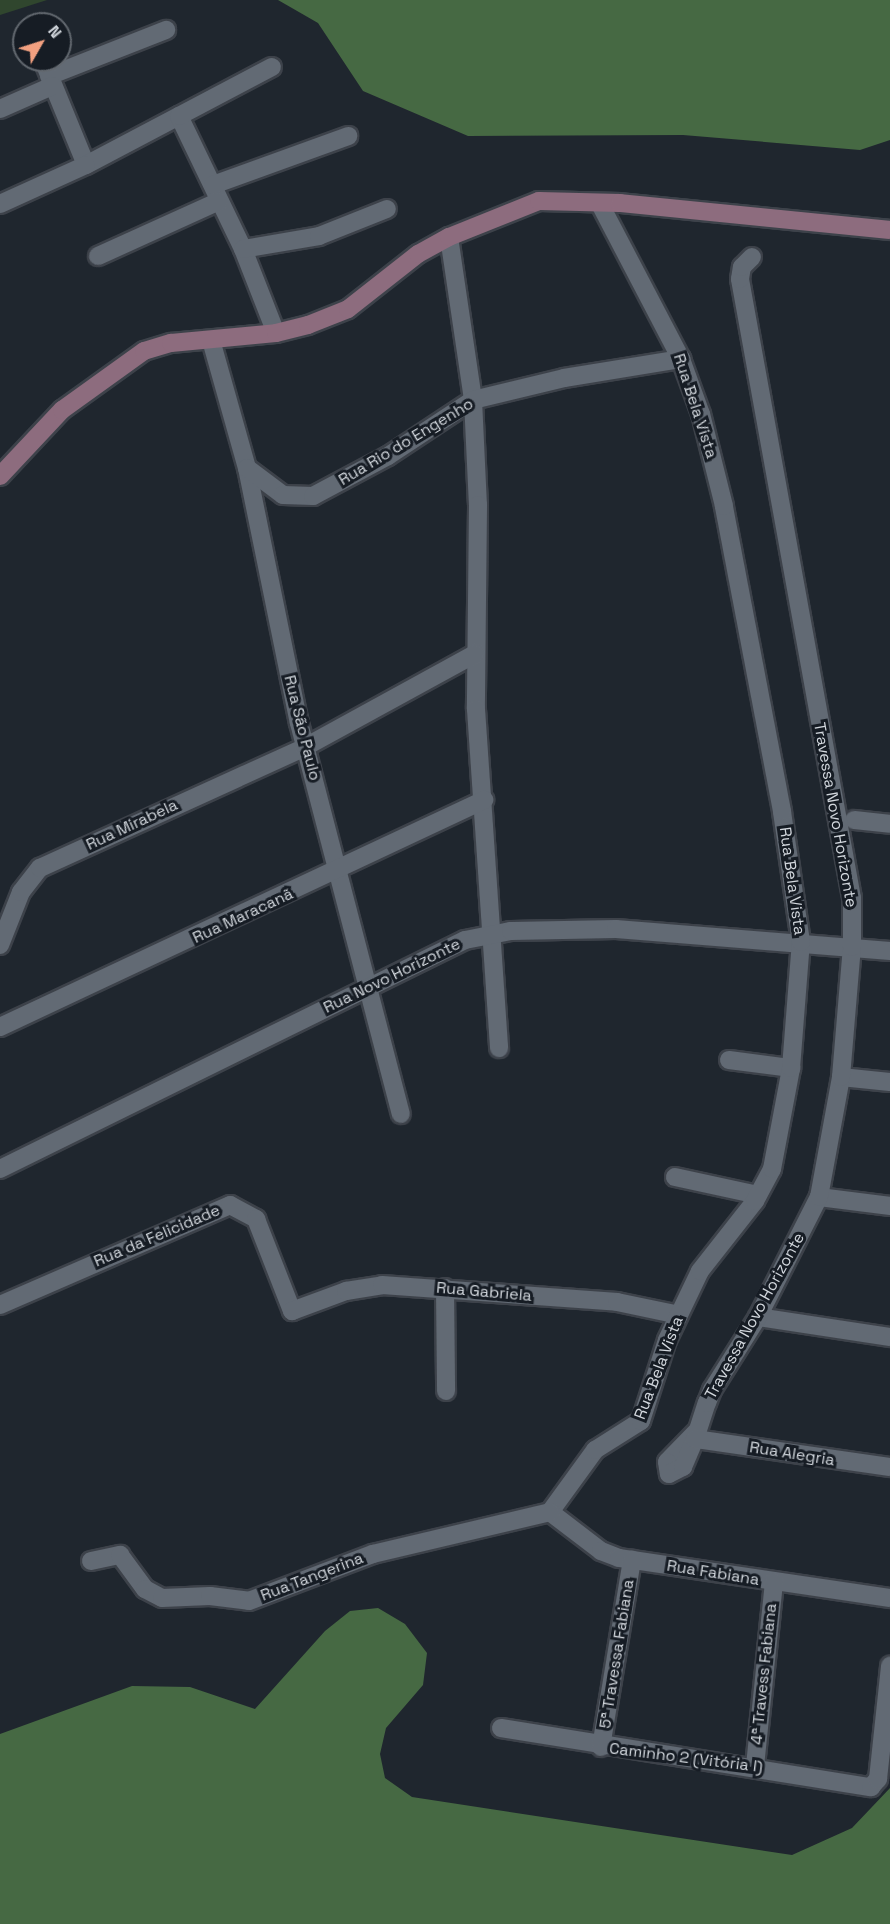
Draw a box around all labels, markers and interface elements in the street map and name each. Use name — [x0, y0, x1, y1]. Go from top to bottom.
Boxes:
north arrow — [12, 12, 72, 72]
text: N — [43, 21, 66, 42]
street label: Rua Bela Vista — [669, 351, 721, 461]
street label: Rua Rio do Engenho — [335, 394, 477, 490]
street label: Rua São Paulo — [280, 673, 324, 783]
street label: Travessa Novo Horizonte — [809, 721, 861, 909]
street label: Rua Mirabela — [83, 795, 181, 855]
street label: Rua Bela Vista — [775, 826, 809, 936]
street label: Rua Maracanã — [190, 884, 296, 948]
street label: Rua Novo Horizonte — [320, 934, 464, 1018]
street label: Rua da Felicidade — [91, 1201, 223, 1271]
street label: Travessa Novo Horizonte — [701, 1229, 809, 1403]
street label: Rua Gabriela — [435, 1278, 533, 1306]
street label: Rua Bela Vista — [630, 1314, 688, 1422]
street label: Rua Alegria — [748, 1438, 836, 1470]
street label: Rua Tangerina — [258, 1549, 366, 1605]
street label: Rua Fabiana — [665, 1556, 761, 1590]
street label: 5ª Travessa Fabiana — [596, 1578, 638, 1730]
street label: 4ª Travess Fabiana — [747, 1602, 781, 1746]
street label: Caminho 2 (Vitória I) — [608, 1739, 764, 1777]

